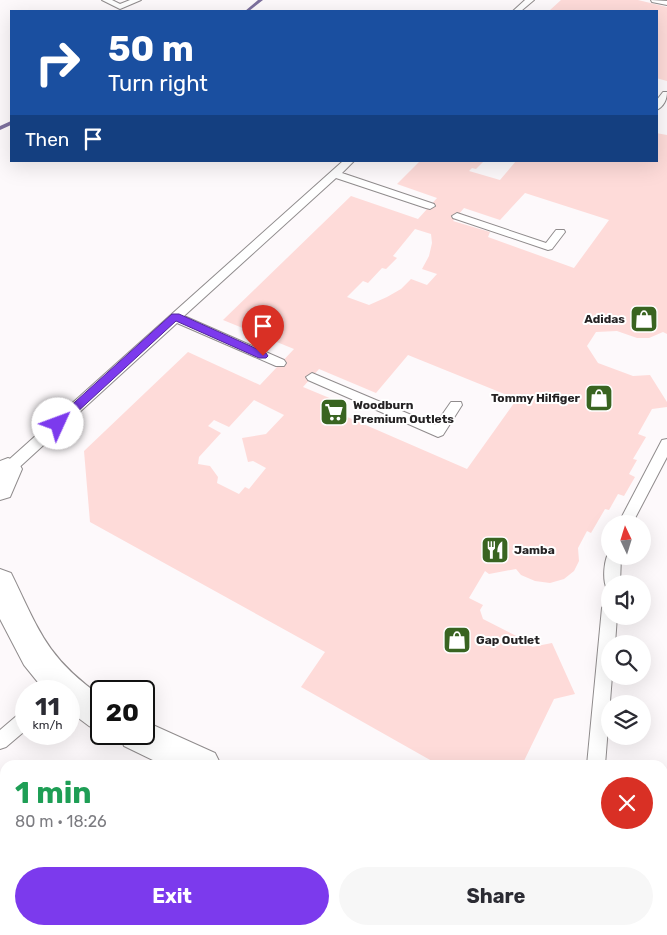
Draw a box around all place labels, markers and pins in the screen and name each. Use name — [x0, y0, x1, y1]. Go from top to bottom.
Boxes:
shop icon: Adidas — [629, 304, 659, 334]
pin — [242, 305, 284, 356]
place label: Adidas — [584, 312, 625, 326]
shop icon: Tommy Hilfiger — [584, 383, 614, 413]
place label: Tommy Hilfiger — [491, 391, 581, 405]
supermarket icon: Woodburn Premium Outlets — [319, 397, 349, 427]
place label: Woodburn Premium Outlets — [353, 398, 454, 426]
restaurant icon: Jamba — [480, 535, 510, 565]
place label: Jamba — [514, 543, 555, 557]
shop icon: Gap Outlet — [442, 625, 472, 655]
place label: Gap Outlet — [476, 633, 540, 647]

